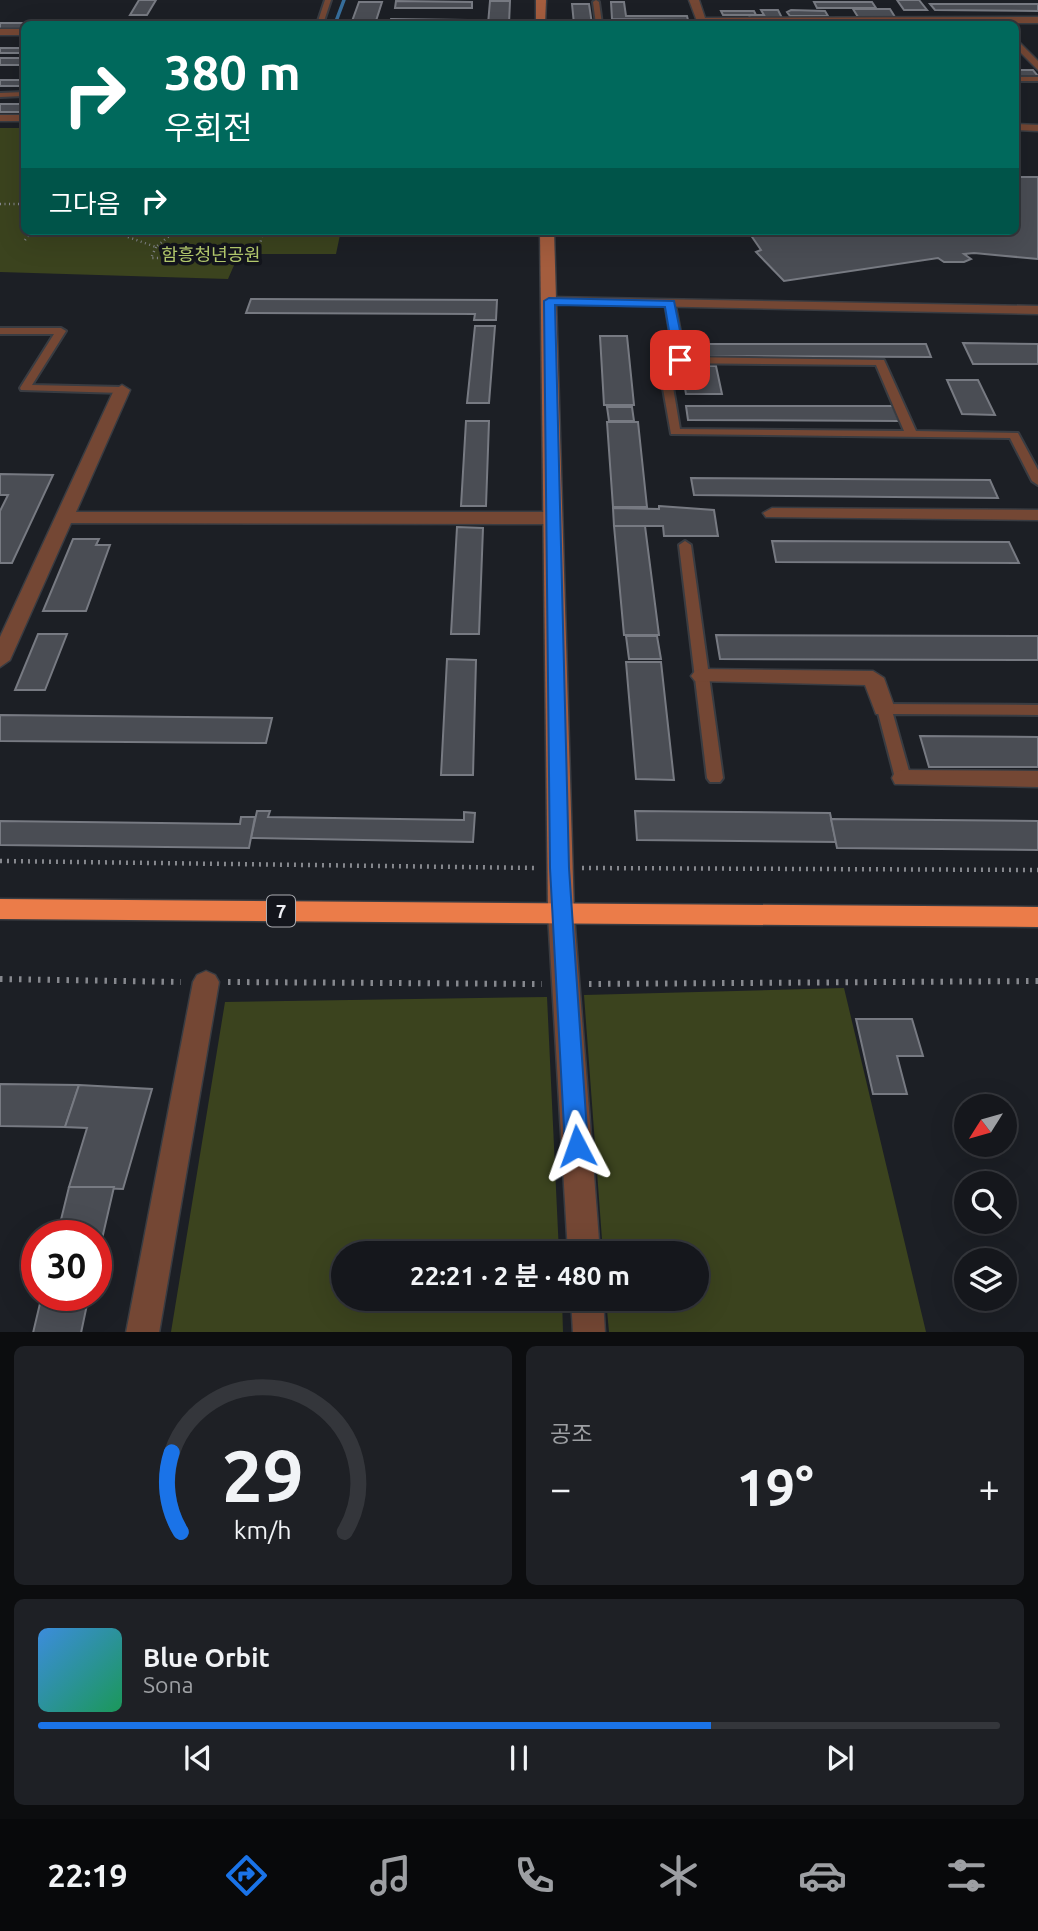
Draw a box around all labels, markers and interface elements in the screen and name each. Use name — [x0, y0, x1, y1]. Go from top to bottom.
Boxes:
text: 380 m — [164, 44, 301, 99]
icon: right — [49, 49, 140, 140]
text: 우회전 — [164, 109, 252, 145]
icon: right — [135, 182, 173, 220]
text: 그다음 — [49, 189, 121, 218]
park label: 함흥청년공원 — [161, 244, 261, 264]
pin — [650, 330, 710, 390]
icon: arrive — [661, 341, 699, 379]
road number: 7 — [267, 896, 295, 926]
north arrow — [954, 1094, 1017, 1157]
map controls — [954, 1094, 1017, 1311]
position arrow — [540, 1109, 614, 1183]
button: search — [954, 1171, 1017, 1234]
speed limit sign: 30 — [21, 1220, 112, 1311]
button: layers — [954, 1248, 1017, 1311]
text: 22:21 · 2 분 · 480 m — [410, 1261, 630, 1290]
text: 공조 — [550, 1421, 592, 1446]
text: 29 — [222, 1434, 304, 1516]
text: 19° — [736, 1458, 814, 1516]
text: − — [550, 1467, 571, 1509]
text: + — [979, 1467, 1000, 1509]
text: km/h — [234, 1515, 292, 1543]
text: Blue Orbit — [143, 1643, 270, 1672]
text: Sona — [143, 1672, 193, 1697]
icon: previous — [179, 1739, 217, 1777]
icon: pause — [500, 1739, 538, 1777]
icon: next — [821, 1739, 859, 1777]
icon: directions — [222, 1851, 271, 1900]
icon: music — [366, 1851, 415, 1900]
icon: phone — [510, 1851, 559, 1900]
icon: climate — [654, 1851, 703, 1900]
icon: car — [798, 1851, 847, 1900]
icon: filters — [942, 1851, 991, 1900]
text: 22:19 — [47, 1857, 128, 1893]

